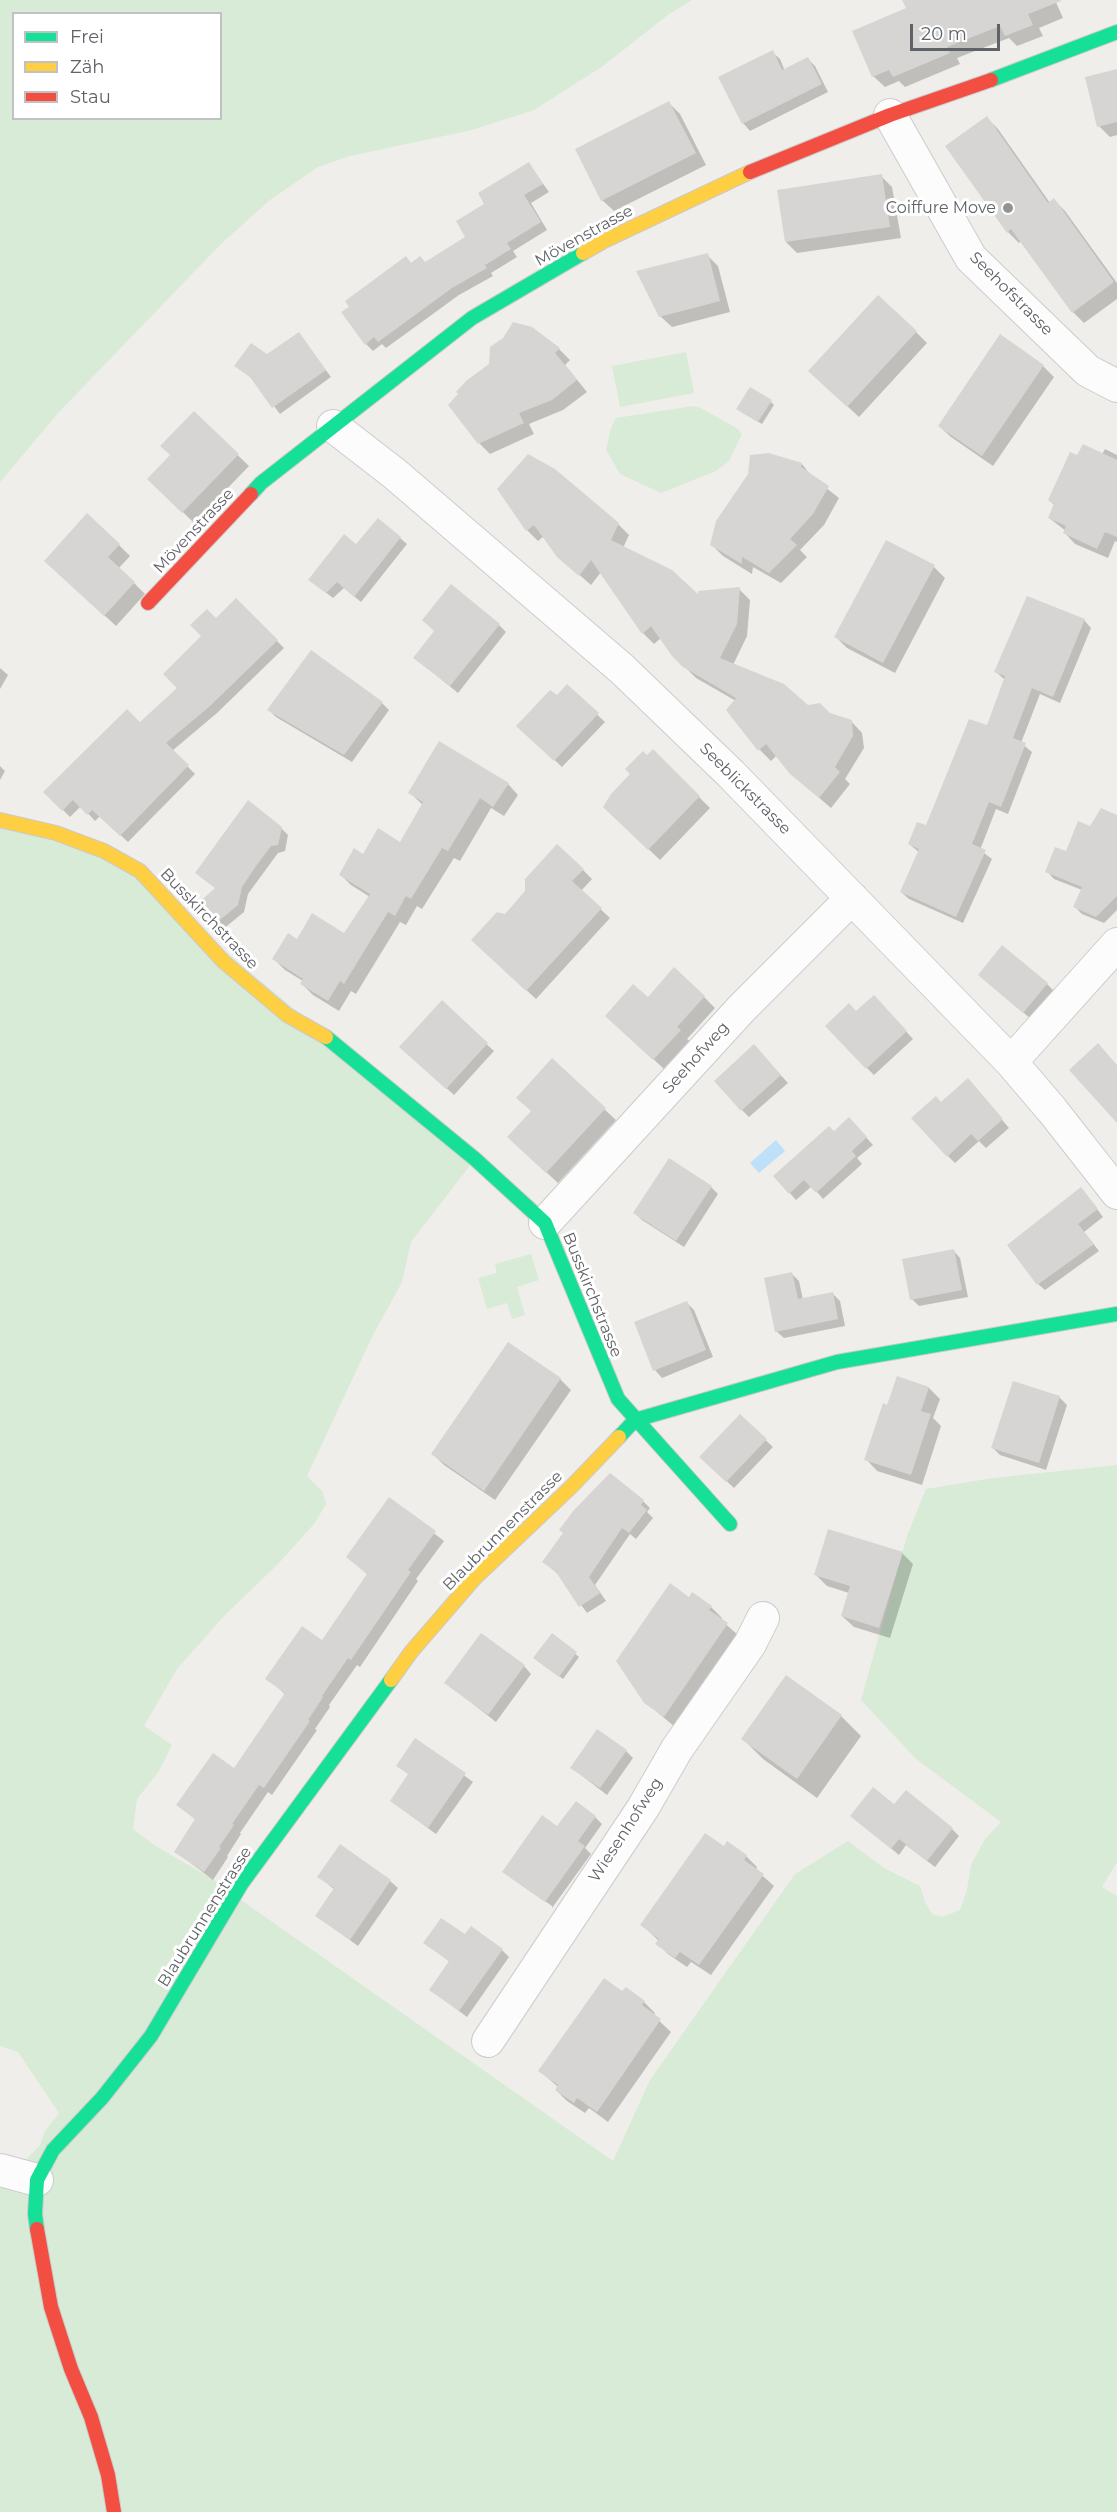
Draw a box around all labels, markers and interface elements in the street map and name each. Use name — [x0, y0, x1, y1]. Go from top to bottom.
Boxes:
legend — [12, 12, 222, 120]
scale bar — [913, 12, 1003, 50]
text: 20 m — [921, 23, 967, 45]
text: Frei — [70, 26, 104, 48]
text: Zäh — [70, 56, 105, 78]
text: Stau — [70, 86, 111, 108]
place label: Coiffure Move — [886, 198, 996, 218]
street label: Mövenstrasse — [532, 201, 636, 271]
marker: Coiffure Move — [1001, 201, 1015, 215]
street label: Seehofstrasse — [965, 248, 1057, 340]
street label: Mövenstrasse — [150, 485, 238, 577]
street label: Seeblickstrasse — [695, 739, 795, 839]
street label: Busskirchstrasse — [156, 864, 262, 974]
street label: Seehofweg — [659, 1018, 733, 1098]
street label: Busskirchstrasse — [558, 1230, 626, 1360]
street label: Blaubrunnenstrasse — [439, 1467, 567, 1595]
street label: Wiesenhofweg — [585, 1774, 667, 1886]
street label: Blaubrunnenstrasse — [154, 1843, 256, 1991]

